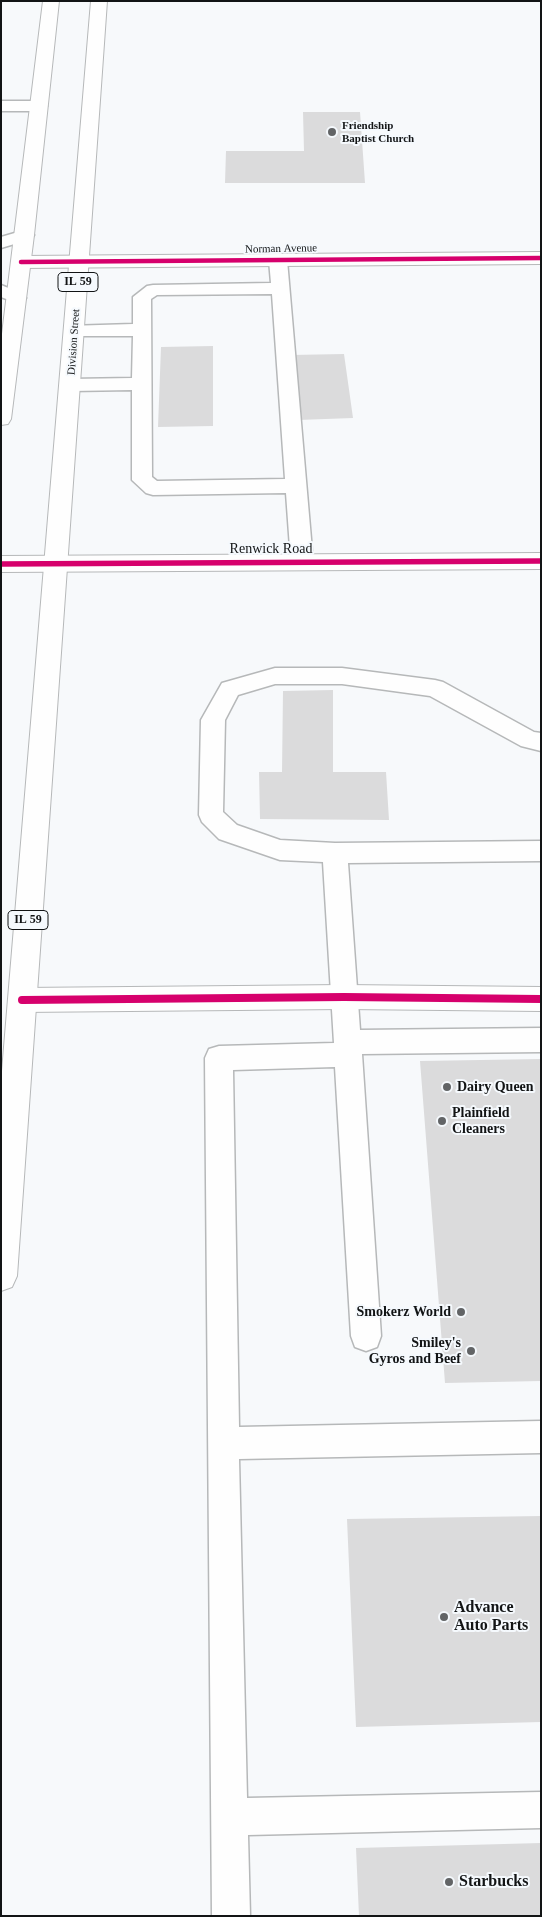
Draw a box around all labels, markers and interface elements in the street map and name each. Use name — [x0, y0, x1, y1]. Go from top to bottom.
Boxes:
place label: Friendship Baptist Church — [342, 119, 414, 145]
marker: Friendship Baptist Church — [326, 126, 338, 138]
street label: Norman Avenue — [245, 242, 317, 256]
road number: IL 59 — [58, 272, 98, 292]
street label: Division Street — [65, 308, 83, 376]
street label: Renwick Road — [230, 541, 312, 557]
road number: IL 59 — [8, 910, 48, 930]
place label: Dairy Queen — [457, 1079, 534, 1095]
marker: Dairy Queen — [441, 1081, 453, 1093]
place label: Plainfield Cleaners — [452, 1105, 510, 1138]
marker: Plainfield Cleaners — [436, 1115, 448, 1127]
place label: Smokerz World — [357, 1304, 451, 1320]
marker: Smokerz World — [455, 1306, 467, 1318]
place label: Smiley's Gyros and Beef — [369, 1335, 461, 1368]
marker: Smiley's Gyros and Beef — [465, 1345, 477, 1357]
place label: Advance Auto Parts — [454, 1598, 528, 1636]
marker: Advance Auto Parts — [438, 1611, 450, 1623]
place label: Starbucks — [459, 1872, 528, 1892]
marker: Starbucks — [443, 1876, 455, 1888]

